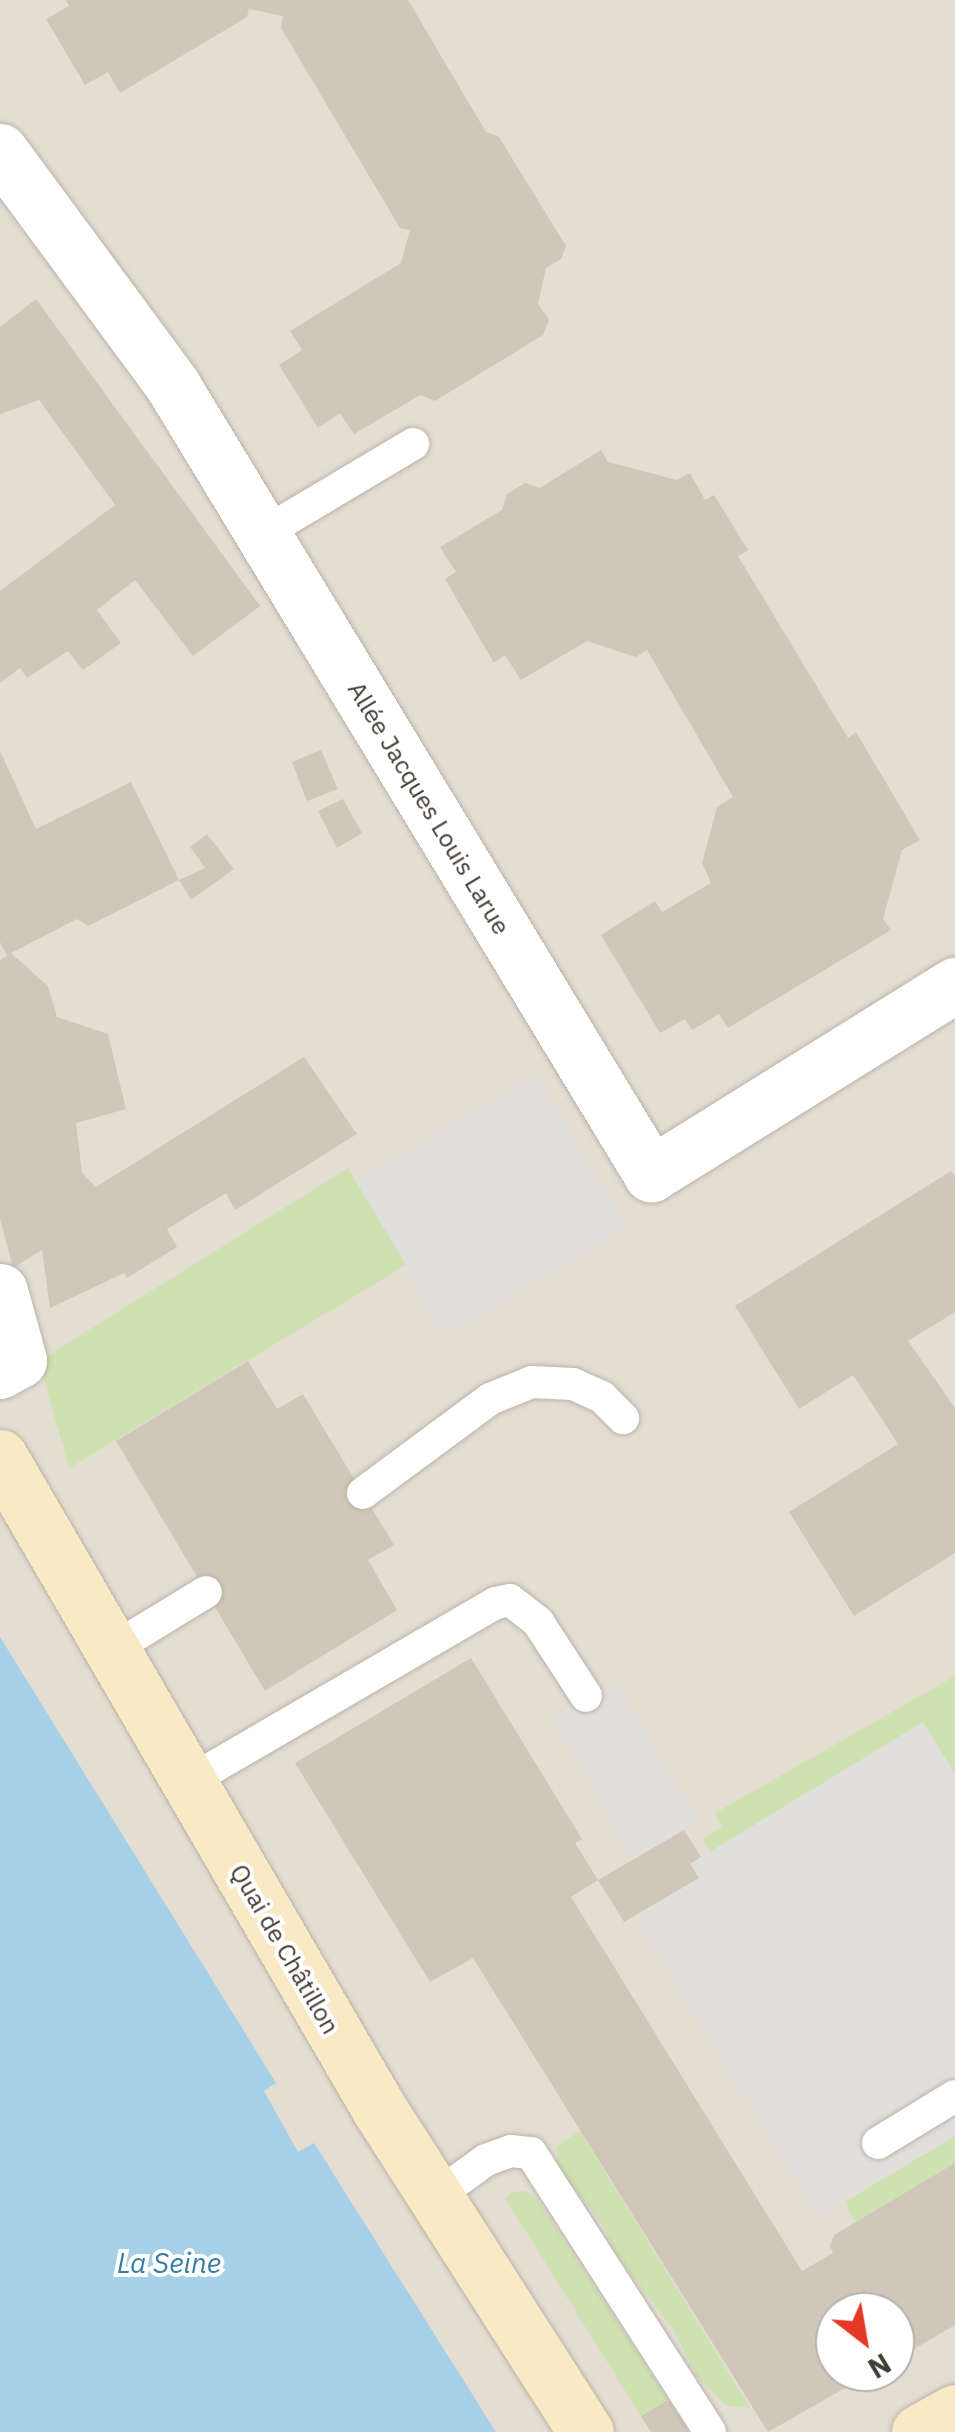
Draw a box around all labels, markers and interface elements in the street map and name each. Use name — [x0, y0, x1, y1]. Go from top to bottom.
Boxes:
street label: Allée Jacques Louis Larue — [342, 676, 516, 940]
street label: Quai de Châtillon — [224, 1859, 346, 2039]
water label: La Seine — [117, 2246, 221, 2280]
north arrow — [815, 2292, 915, 2392]
text: N — [861, 2345, 898, 2388]

